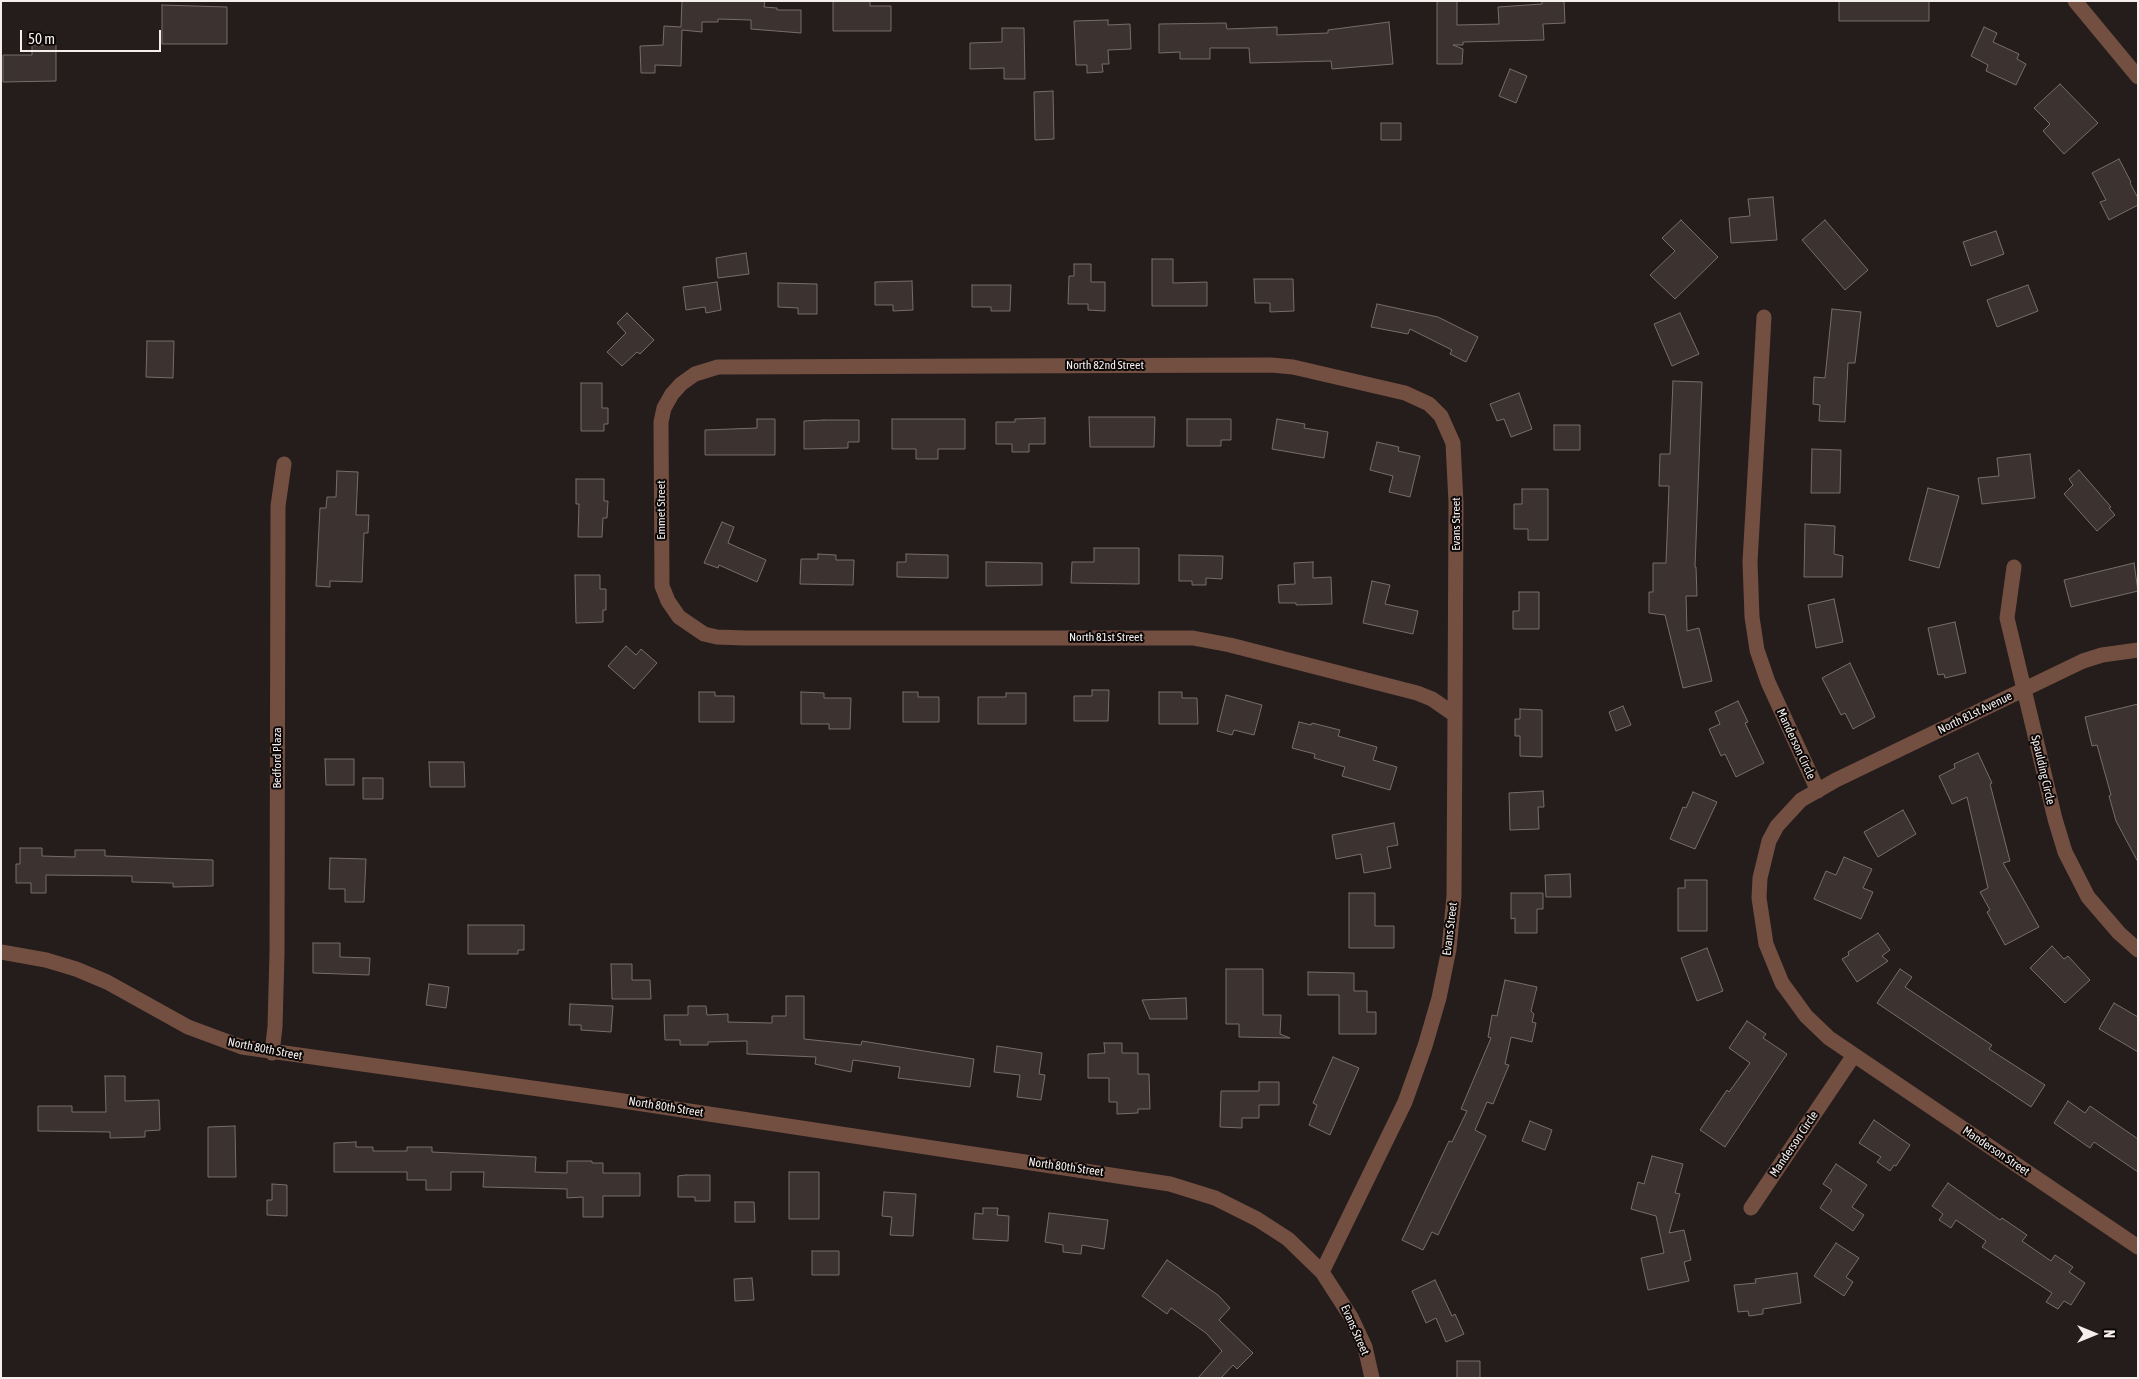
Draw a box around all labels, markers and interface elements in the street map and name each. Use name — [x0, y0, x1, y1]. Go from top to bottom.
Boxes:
scale bar — [22, 20, 164, 52]
text: 50 m — [28, 30, 55, 47]
street label: North 82nd Street — [1066, 358, 1144, 372]
street label: Emmet Street — [654, 480, 668, 540]
street label: Evans Street — [1449, 497, 1463, 551]
street label: North 81st Street — [1069, 630, 1143, 644]
street label: North 81st Avenue — [1935, 689, 2015, 737]
street label: Manderson Circle — [1773, 706, 1819, 782]
street label: Bedford Plaza — [270, 727, 284, 789]
street label: Spaulding Circle — [2028, 734, 2058, 806]
street label: Evans Street — [1440, 902, 1460, 956]
street label: North 80th Street — [227, 1035, 303, 1063]
street label: North 80th Street — [628, 1094, 704, 1120]
street label: Manderson Circle — [1767, 1108, 1821, 1180]
street label: Manderson Street — [1960, 1123, 2032, 1179]
street label: North 80th Street — [1028, 1155, 1104, 1179]
street label: Evans Street — [1338, 1303, 1372, 1357]
north arrow — [2069, 1309, 2119, 1359]
text: N — [2101, 1330, 2117, 1338]

